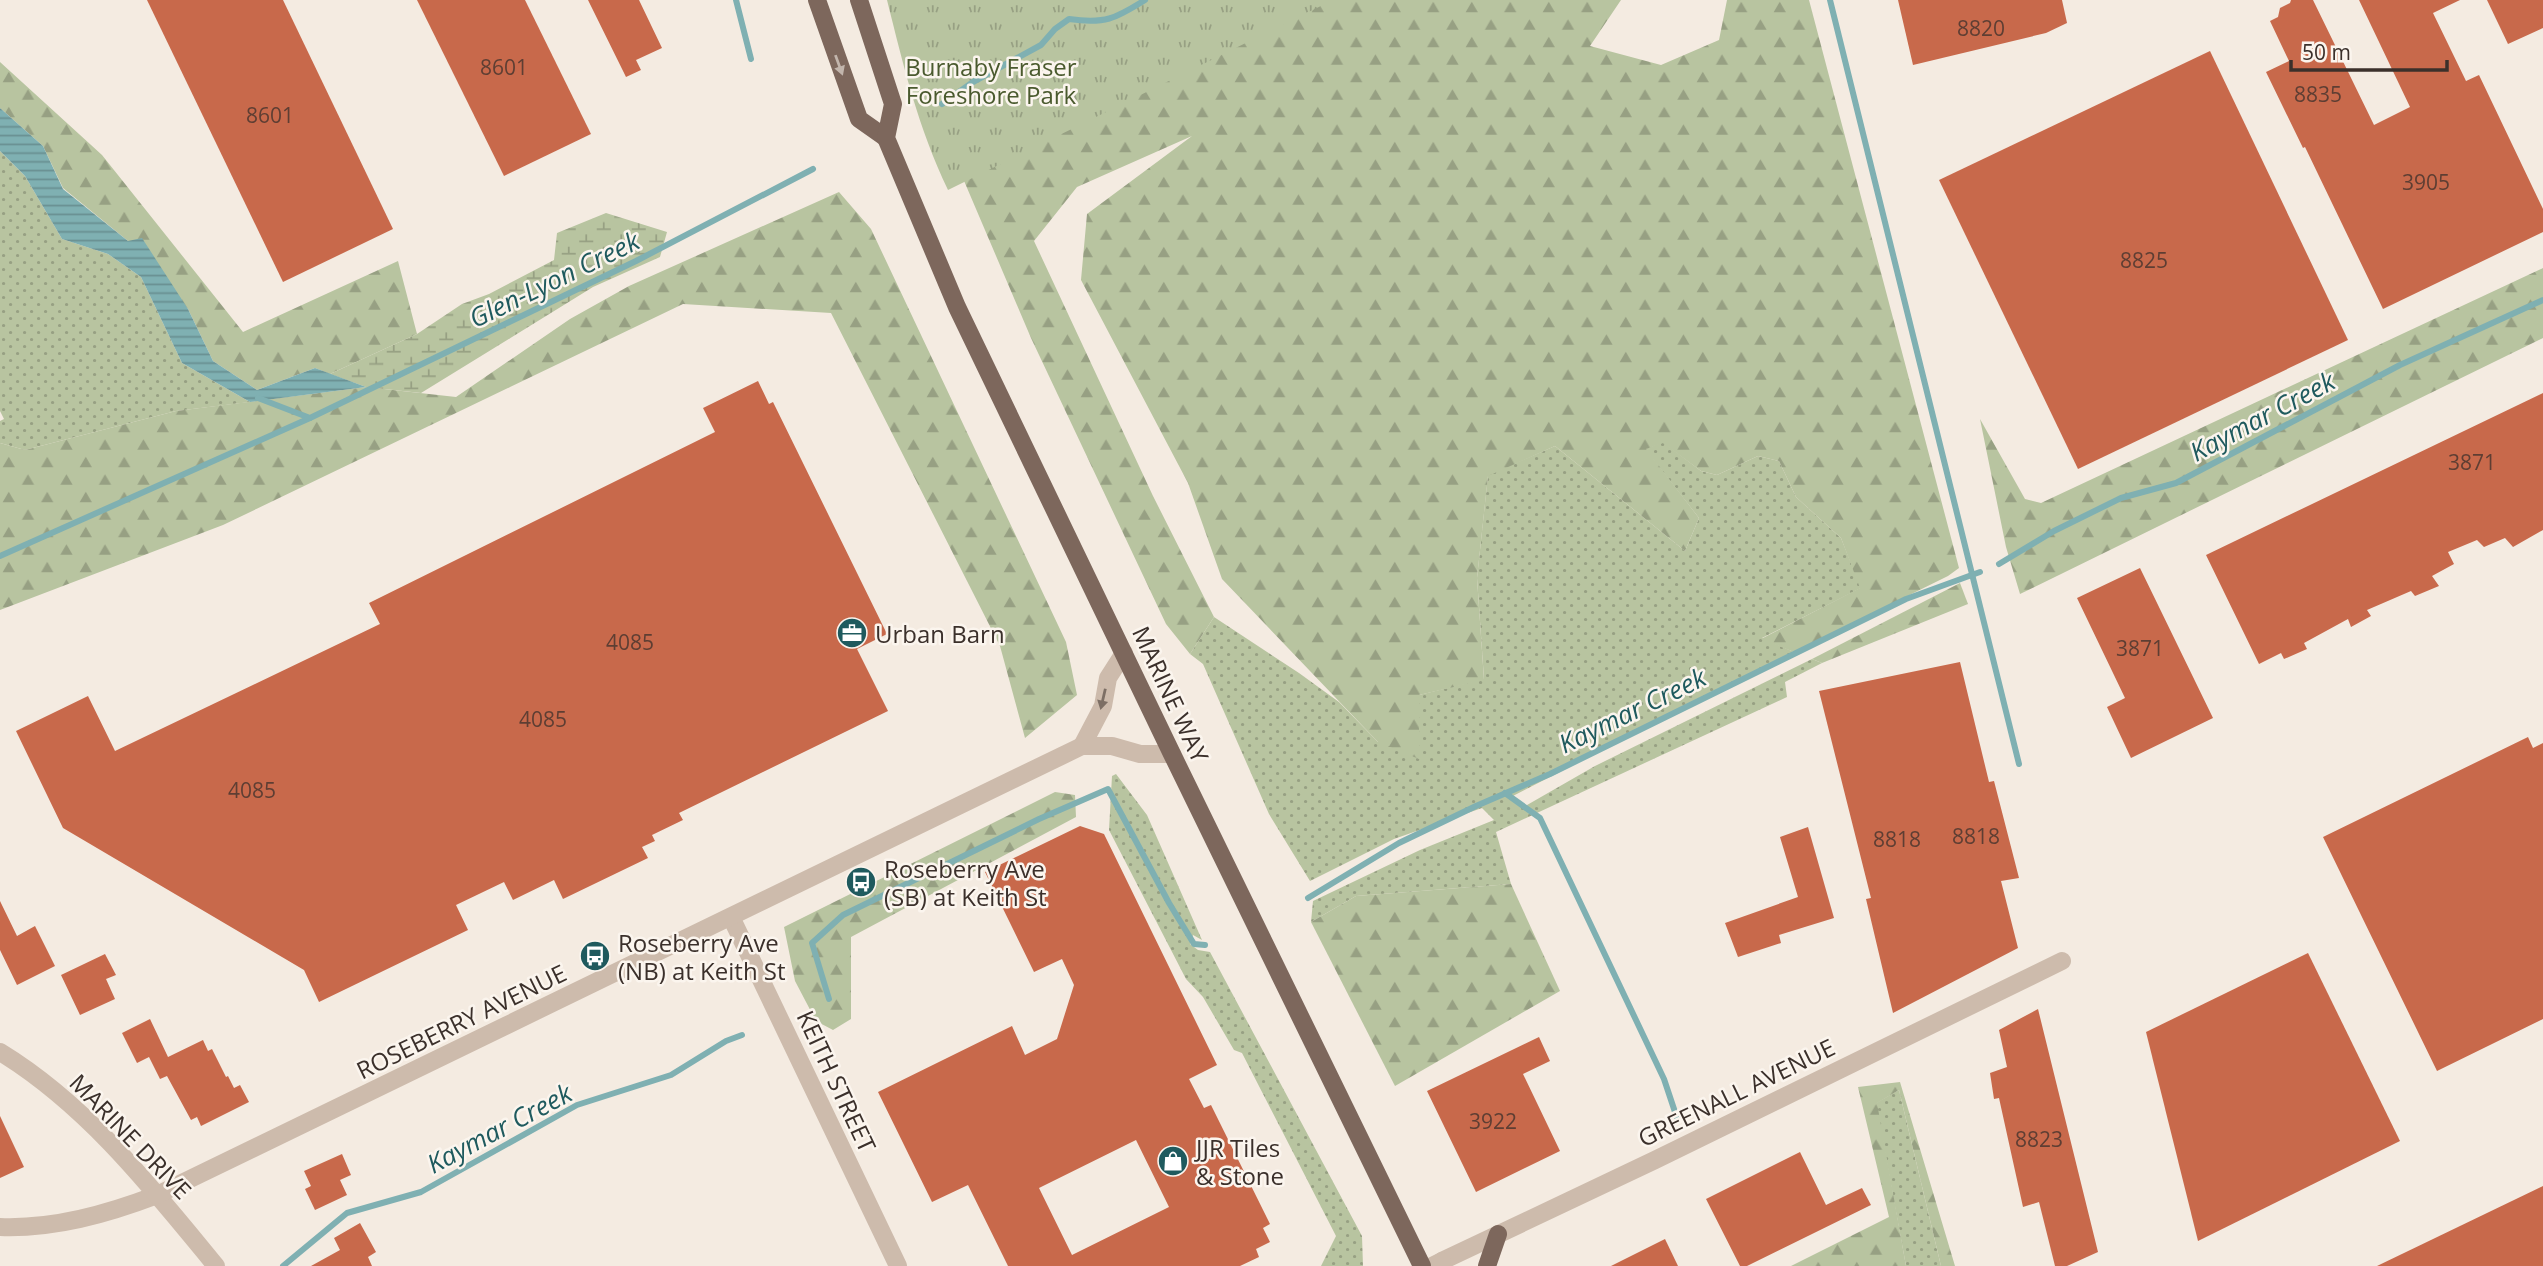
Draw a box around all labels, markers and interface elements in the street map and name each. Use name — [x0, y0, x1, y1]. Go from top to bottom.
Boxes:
house number: 8820 — [1957, 14, 2005, 42]
scale bar — [2291, 28, 2447, 72]
text: 50 m — [2302, 38, 2351, 66]
park label: Burnaby Fraser Foreshore Park — [905, 50, 1077, 111]
house number: 8601 — [480, 53, 528, 81]
one-way arrow — [834, 54, 845, 75]
house number: 8835 — [2294, 80, 2342, 108]
house number: 8601 — [246, 101, 294, 129]
house number: 3905 — [2402, 168, 2450, 196]
water label: Glen-Lyon Creek — [463, 222, 646, 336]
house number: 8825 — [2120, 246, 2168, 274]
water label: Kaymar Creek — [2183, 362, 2342, 469]
house number: 3871 — [2448, 448, 2496, 476]
office icon: Urban Barn — [835, 616, 869, 650]
place label: Urban Barn — [875, 617, 1005, 650]
street label: MARINE WAY — [1125, 621, 1217, 768]
house number: 4085 — [606, 628, 654, 656]
house number: 3871 — [2116, 634, 2164, 662]
water label: Kaymar Creek — [1552, 658, 1713, 761]
one-way arrow — [1098, 688, 1109, 710]
house number: 4085 — [519, 705, 567, 733]
house number: 4085 — [228, 776, 276, 804]
house number: 8818 — [1952, 822, 2000, 850]
house number: 8818 — [1873, 825, 1921, 853]
place label: Roseberry Ave (SB) at Keith St — [884, 852, 1047, 913]
bus stop icon: Roseberry Ave (SB) at Keith St — [844, 865, 878, 899]
place label: Roseberry Ave (NB) at Keith St — [618, 926, 786, 987]
bus stop icon: Roseberry Ave (NB) at Keith St — [578, 939, 612, 973]
street label: ROSEBERRY AVENUE — [350, 956, 572, 1086]
street label: KEITH STREET — [790, 1005, 884, 1157]
street label: GREENALL AVENUE — [1632, 1030, 1840, 1154]
street label: MARINE DRIVE — [63, 1066, 199, 1206]
water label: Kaymar Creek — [420, 1074, 579, 1181]
house number: 3922 — [1469, 1107, 1517, 1135]
house number: 8823 — [2015, 1125, 2063, 1153]
place label: JJR Tiles & Stone — [1194, 1131, 1284, 1192]
shop icon: JJR Tiles & Stone — [1156, 1144, 1190, 1178]

